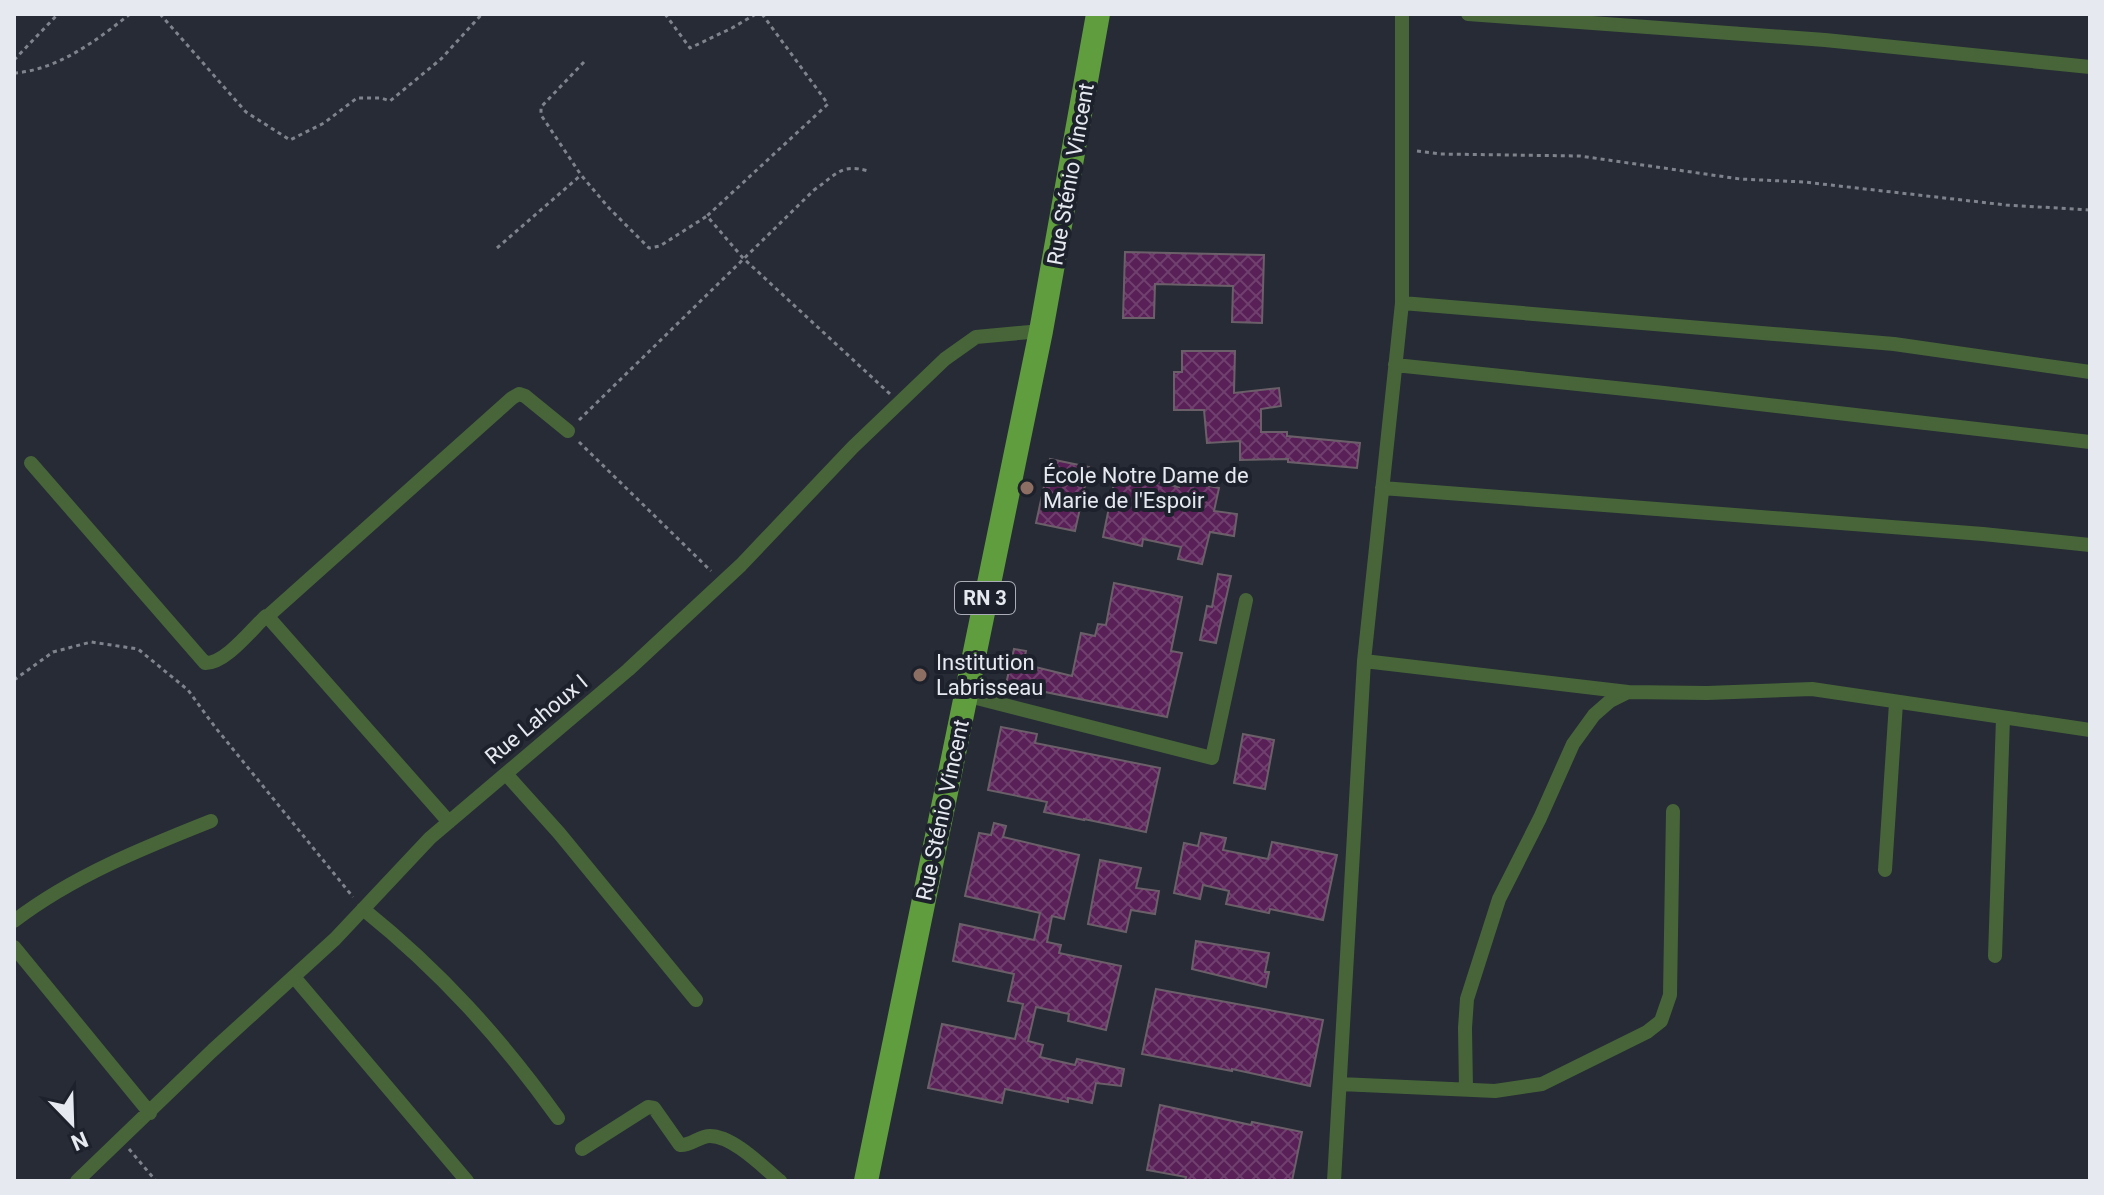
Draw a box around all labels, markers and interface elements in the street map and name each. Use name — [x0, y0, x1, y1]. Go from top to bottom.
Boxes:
street label: Rue Sténio Vincent — [1042, 81, 1099, 267]
place label: École Notre Dame de Marie de l'Espoir — [1043, 463, 1249, 513]
marker: École Notre Dame de Marie de l'Espoir — [1018, 479, 1036, 497]
road number: RN 3 — [955, 582, 1015, 614]
place label: Institution Labrisseau — [936, 650, 1043, 700]
marker: Institution Labrisseau — [911, 666, 929, 684]
street label: Rue Lahoux I — [480, 669, 593, 769]
street label: Rue Sténio Vincent — [911, 717, 974, 903]
north arrow — [32, 1083, 112, 1163]
text: N — [68, 1126, 92, 1155]

